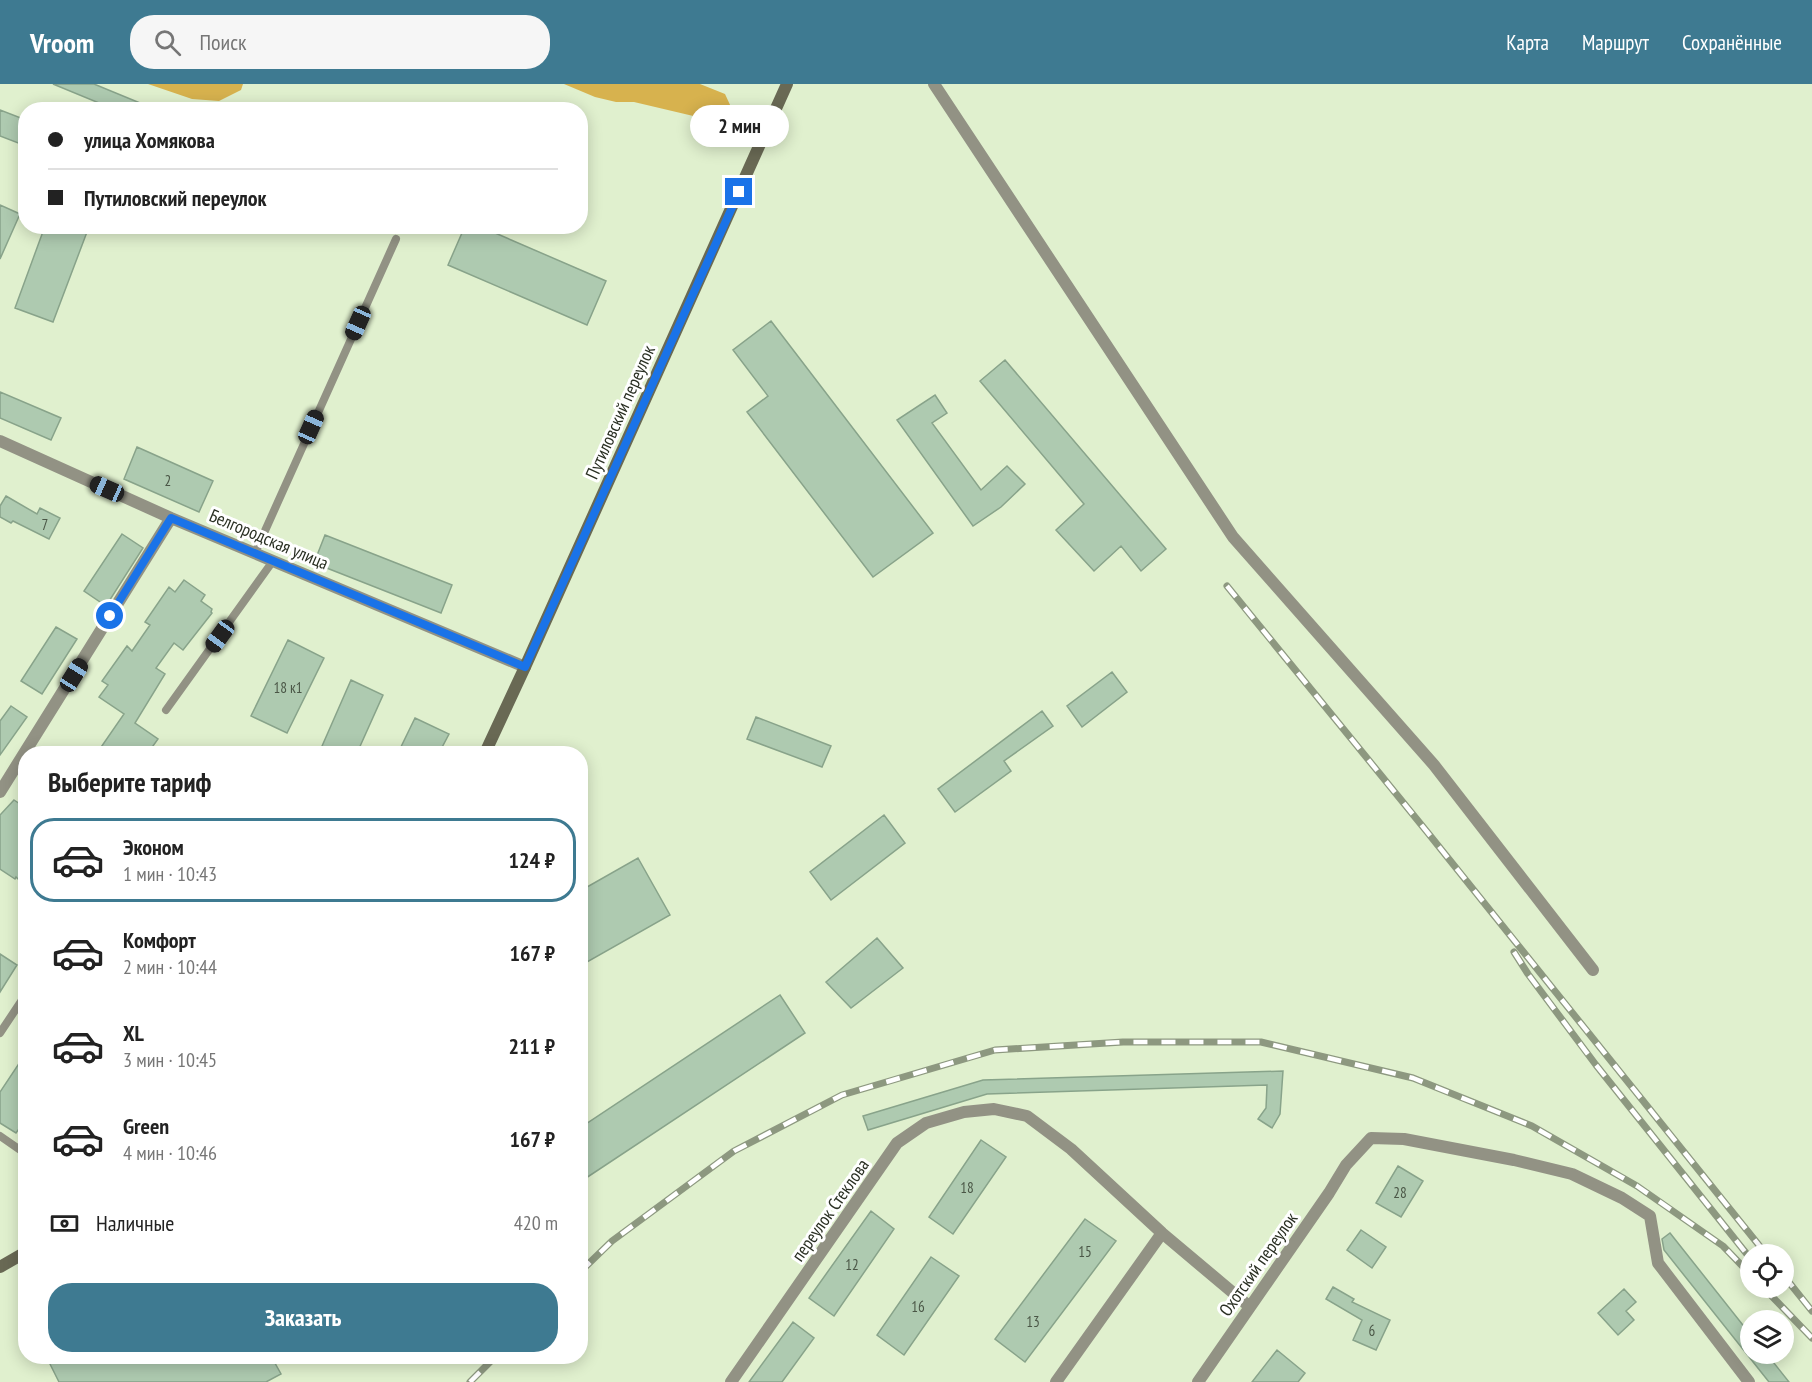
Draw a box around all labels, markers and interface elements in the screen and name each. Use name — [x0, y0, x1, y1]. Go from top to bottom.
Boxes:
search box — [130, 15, 550, 69]
text: Vroom — [30, 24, 94, 61]
icon: search — [151, 26, 184, 59]
text: Поиск — [199, 28, 247, 56]
text: Карта — [1506, 29, 1549, 56]
text: Маршрут — [1582, 29, 1649, 56]
text: Сохранённые — [1682, 29, 1782, 56]
callout: 2 мин — [690, 105, 789, 147]
text: 2 мин — [718, 113, 761, 139]
text: улица Хомякова — [84, 126, 215, 154]
route end — [725, 178, 752, 205]
text: Путиловский переулок — [84, 184, 267, 212]
car — [342, 303, 374, 343]
street label: Путиловский переулок — [580, 341, 660, 483]
car — [295, 407, 327, 447]
house number: 2 — [165, 471, 171, 490]
car — [87, 473, 127, 505]
street label: Белгородская улица — [206, 504, 332, 574]
house number: 7 — [42, 515, 48, 534]
route start — [96, 602, 123, 629]
car — [202, 616, 238, 656]
car — [57, 655, 91, 695]
house number: 18 к1 — [273, 678, 303, 697]
text: Выберите тариф — [48, 765, 211, 799]
icon: car — [51, 833, 105, 887]
text: Эконом — [123, 833, 184, 861]
text: 124 ₽ — [508, 846, 555, 874]
text: 1 мин · 10:43 — [123, 861, 217, 887]
icon: car — [51, 926, 105, 980]
text: Комфорт — [123, 926, 196, 954]
text: 167 ₽ — [509, 939, 555, 967]
text: 2 мин · 10:44 — [123, 954, 217, 980]
icon: car — [51, 1019, 105, 1073]
text: XL — [123, 1019, 144, 1047]
text: 211 ₽ — [508, 1032, 555, 1060]
text: 3 мин · 10:45 — [123, 1047, 217, 1073]
icon: car — [51, 1112, 105, 1166]
text: Green — [123, 1112, 169, 1140]
text: 167 ₽ — [509, 1125, 555, 1153]
text: 4 мин · 10:46 — [123, 1140, 217, 1166]
street label: переулок Стеклова — [786, 1154, 874, 1266]
house number: 18 — [960, 1178, 974, 1197]
house number: 28 — [1393, 1183, 1407, 1202]
icon: cash — [48, 1207, 81, 1240]
street label: Охотский переулок — [1214, 1208, 1302, 1320]
text: Наличные — [96, 1209, 174, 1237]
text: 420 m — [514, 1210, 558, 1236]
house number: 15 — [1078, 1242, 1092, 1261]
map controls — [1740, 1244, 1794, 1364]
button: locate — [1740, 1244, 1794, 1298]
house number: 12 — [845, 1255, 859, 1274]
button: Заказать — [48, 1283, 558, 1352]
house number: 16 — [911, 1297, 925, 1316]
button: layers — [1740, 1310, 1794, 1364]
house number: 13 — [1026, 1312, 1040, 1331]
house number: 6 — [1369, 1321, 1376, 1340]

